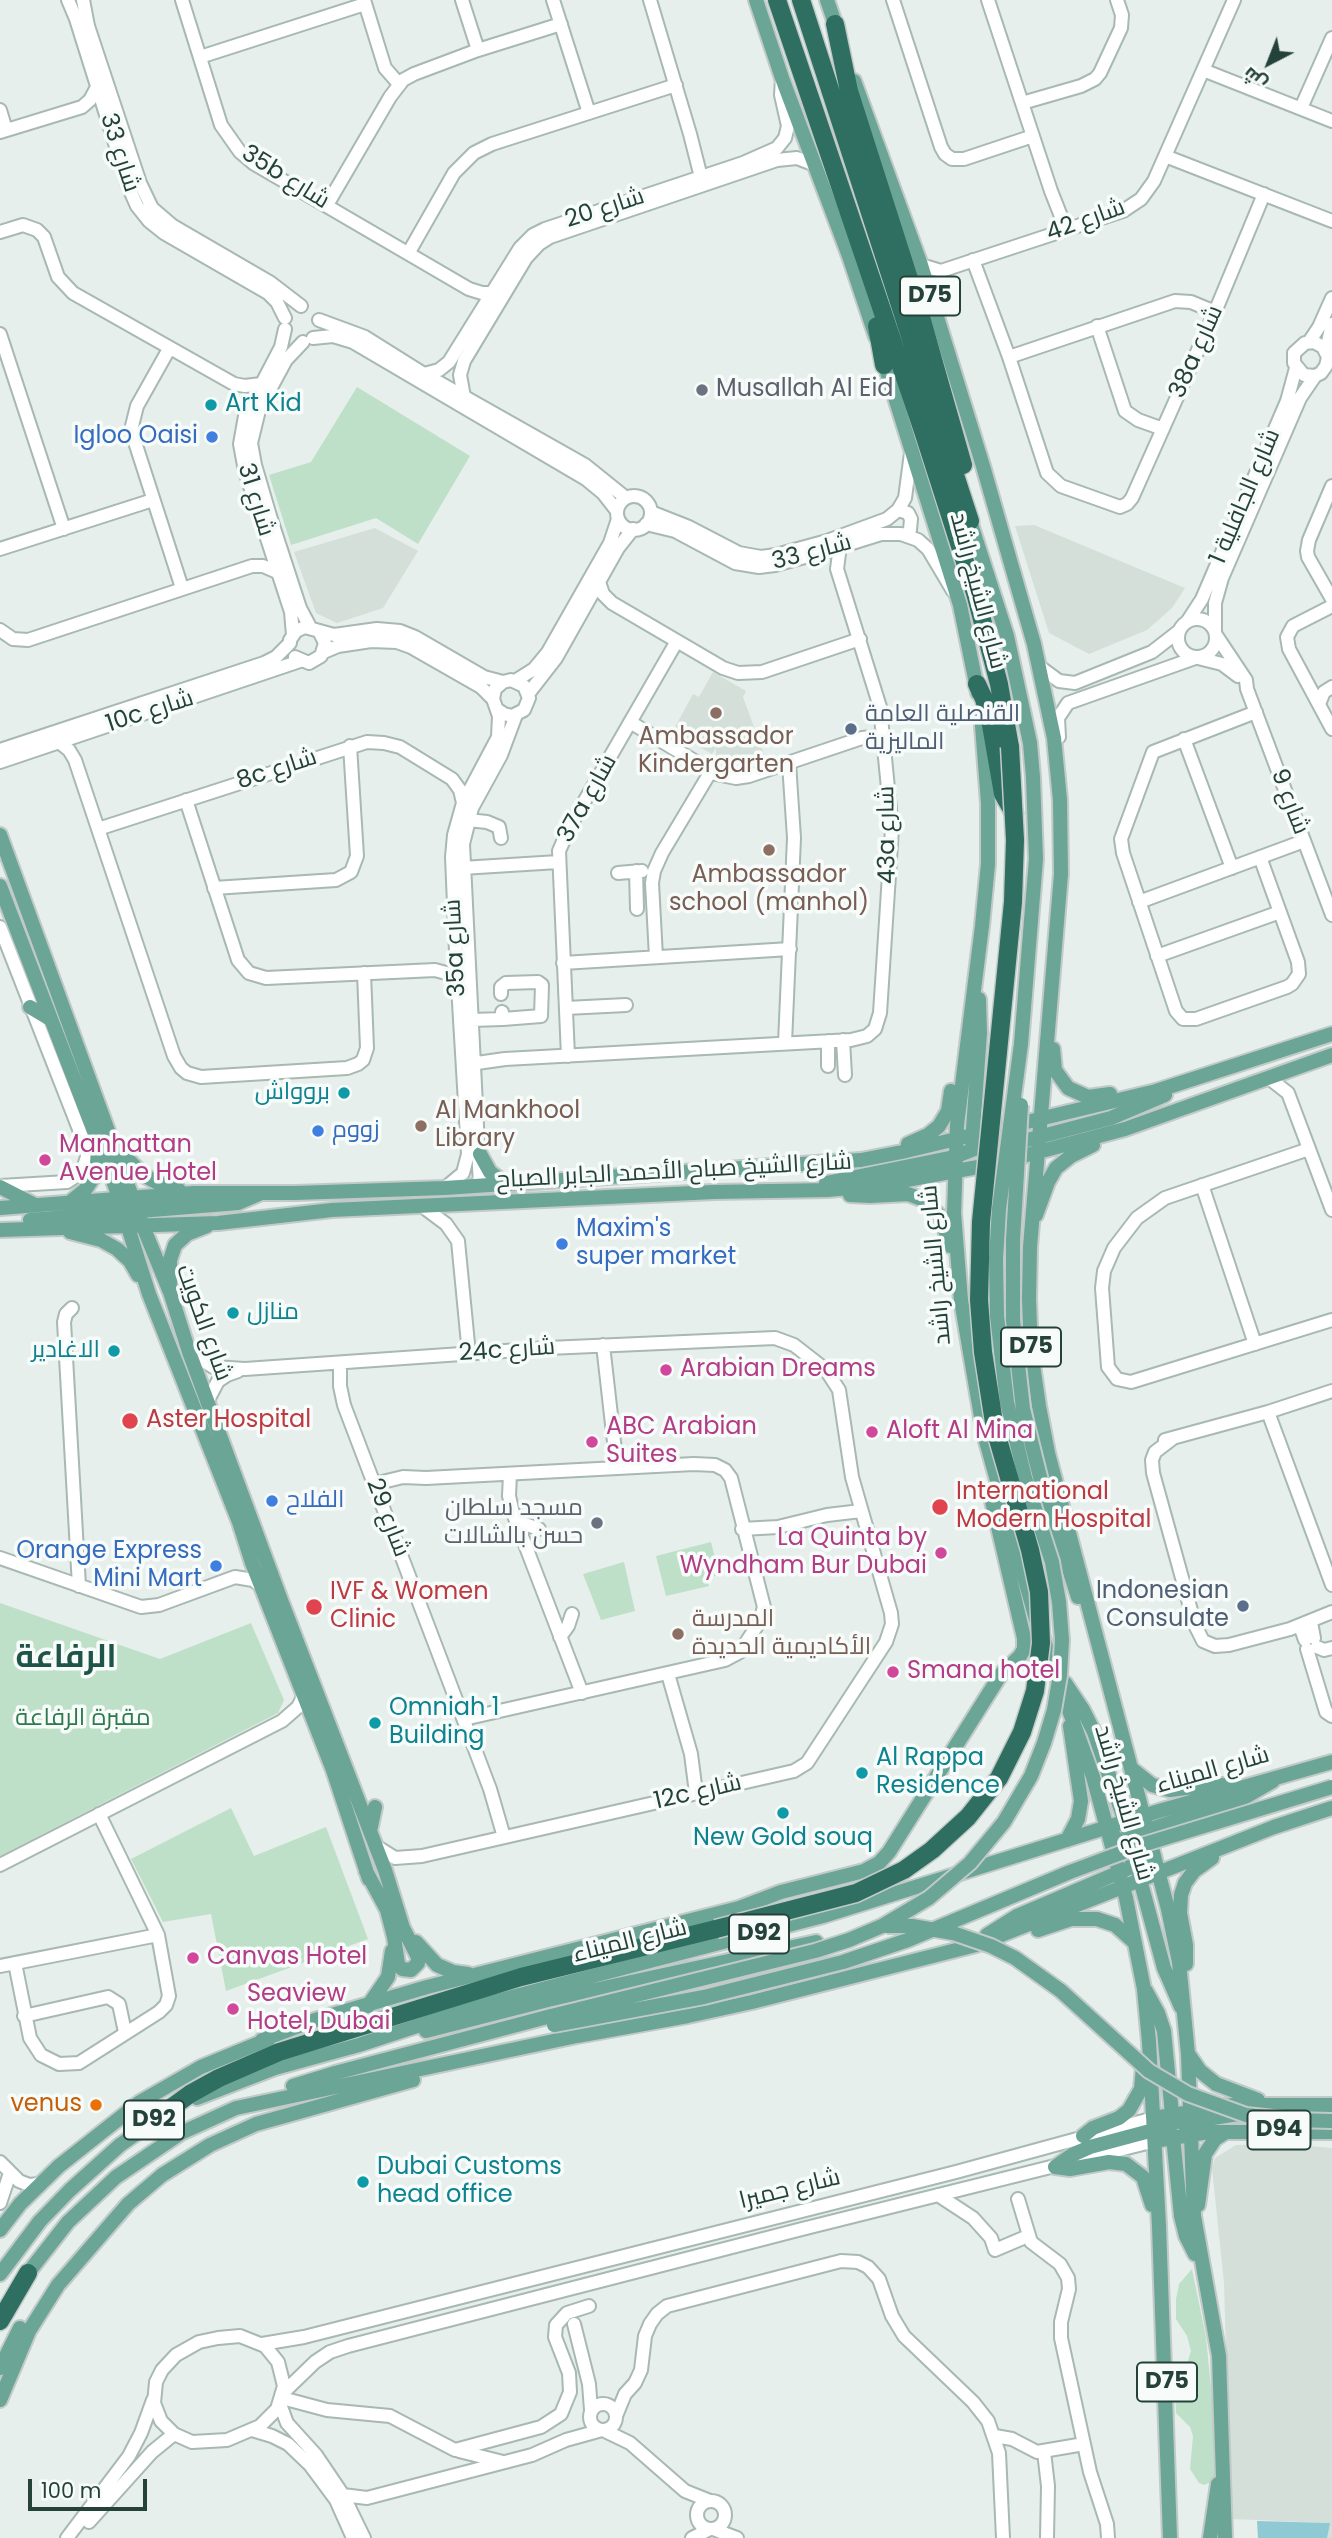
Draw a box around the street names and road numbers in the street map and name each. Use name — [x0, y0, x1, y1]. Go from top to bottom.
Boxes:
street label: شارع 33 — [93, 110, 145, 196]
street label: 35b شارع — [236, 140, 334, 216]
street label: شارع 20 — [562, 183, 648, 235]
street label: شارع 42 — [1043, 193, 1129, 249]
road number: D75 — [900, 276, 960, 316]
street label: 38a شارع — [1164, 301, 1230, 403]
street label: شارع الجافلية 1 — [1205, 425, 1287, 569]
street label: شارع 31 — [230, 460, 280, 540]
street label: شارع الشيخ راشد — [942, 510, 1012, 672]
street label: شارع 33 — [769, 529, 855, 577]
street label: 10c شارع — [103, 684, 197, 740]
street label: 8c شارع — [233, 744, 321, 796]
street label: 37a شارع — [552, 750, 624, 848]
street label: شارع 9 — [1263, 765, 1315, 839]
street label: 43a شارع — [873, 786, 903, 884]
street label: 35a شارع — [439, 898, 473, 998]
street label: شارع الشيخ صباح الأحمد الجابر الصباح — [495, 1148, 853, 1196]
street label: شارع الشيخ راشد — [916, 1184, 958, 1346]
street label: شارع الكويت — [169, 1261, 237, 1385]
road number: D75 — [1001, 1328, 1061, 1366]
street label: 24c شارع — [458, 1333, 556, 1369]
street label: شارع 29 — [359, 1475, 415, 1561]
street label: شارع الشيخ راشد — [1087, 1722, 1159, 1884]
street label: شارع الميناء — [1153, 1741, 1273, 1801]
street label: 12c شارع — [651, 1769, 745, 1817]
street label: شارع الميناء — [570, 1914, 690, 1970]
road number: D92 — [729, 1914, 789, 1954]
road number: D92 — [124, 2100, 184, 2140]
road number: D94 — [1248, 2110, 1310, 2150]
street label: شارع جميرا — [736, 2164, 844, 2216]
road number: D75 — [1137, 2362, 1197, 2402]

